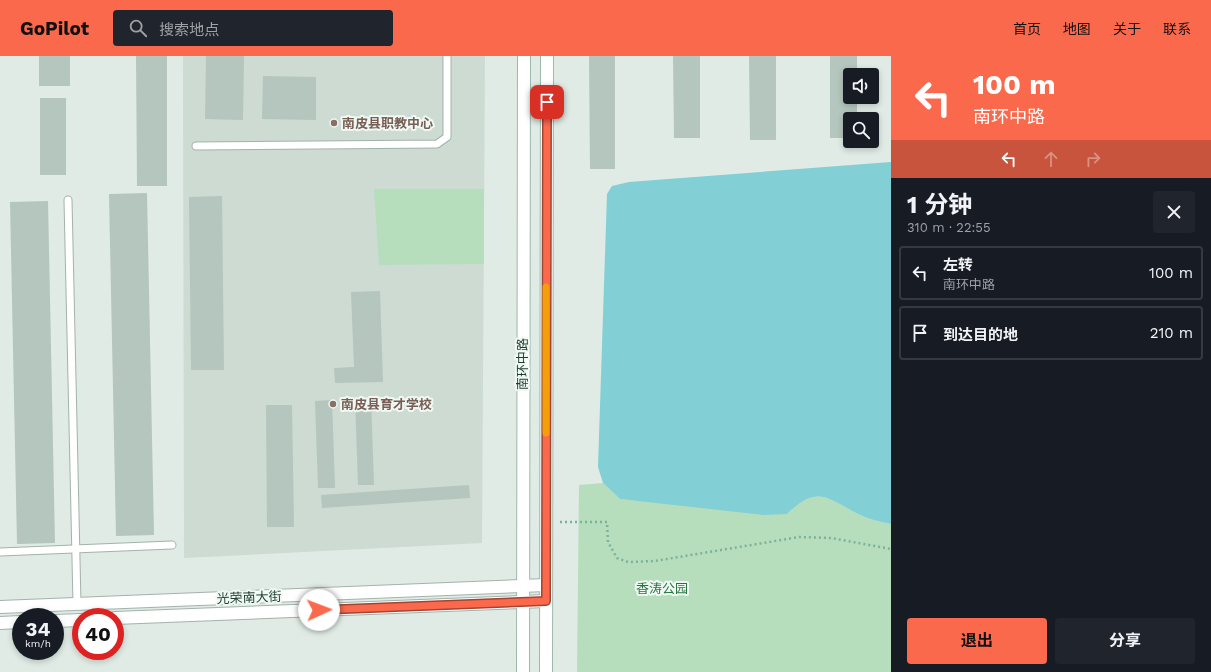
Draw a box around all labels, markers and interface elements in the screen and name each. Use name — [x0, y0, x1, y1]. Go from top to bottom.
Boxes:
search box — [113, 10, 393, 46]
text: GoPilot — [20, 17, 89, 40]
icon: search — [127, 17, 149, 39]
text: 搜索地点 — [159, 21, 219, 39]
text: 首页 — [1013, 21, 1041, 37]
text: 地图 — [1063, 21, 1091, 37]
text: 关于 — [1113, 21, 1141, 37]
text: 联系 — [1163, 21, 1191, 37]
map controls — [843, 68, 879, 148]
button: sound — [843, 68, 879, 104]
text: 100 m — [973, 68, 1056, 101]
icon: left — [907, 72, 959, 124]
pin — [530, 85, 564, 119]
icon: arrive — [536, 91, 558, 113]
text: 南环中路 — [973, 106, 1045, 127]
button: search — [843, 112, 879, 148]
place label: 南皮县职教中心 — [342, 116, 433, 131]
marker: 南皮县职教中心 — [329, 118, 339, 128]
icon: left — [998, 148, 1020, 170]
icon: ahead — [1040, 148, 1062, 170]
icon: right — [1082, 148, 1104, 170]
text: 1 分钟 — [907, 191, 972, 219]
button: close — [1153, 191, 1195, 233]
text: 310 m · 22:55 — [907, 220, 991, 235]
text: 左转 — [943, 256, 973, 274]
icon: left — [909, 262, 931, 284]
text: 100 m — [1149, 264, 1193, 282]
text: 南环中路 — [943, 277, 995, 292]
icon: arrive — [909, 322, 931, 344]
text: 210 m — [1150, 324, 1193, 342]
text: 到达目的地 — [943, 326, 1018, 344]
street label: 南环中路 — [515, 338, 530, 390]
place label: 南皮县育才学校 — [341, 397, 432, 412]
marker: 南皮县育才学校 — [328, 399, 338, 409]
park label: 香涛公园 — [636, 581, 688, 596]
street label: 光荣南大街 — [216, 589, 282, 606]
position arrow — [298, 589, 340, 631]
speed limit sign: 40 — [72, 608, 124, 660]
text: 34 — [26, 617, 50, 641]
button: 退出 — [907, 618, 1047, 664]
button: 分享 — [1055, 618, 1195, 664]
text: km/h — [25, 638, 51, 649]

